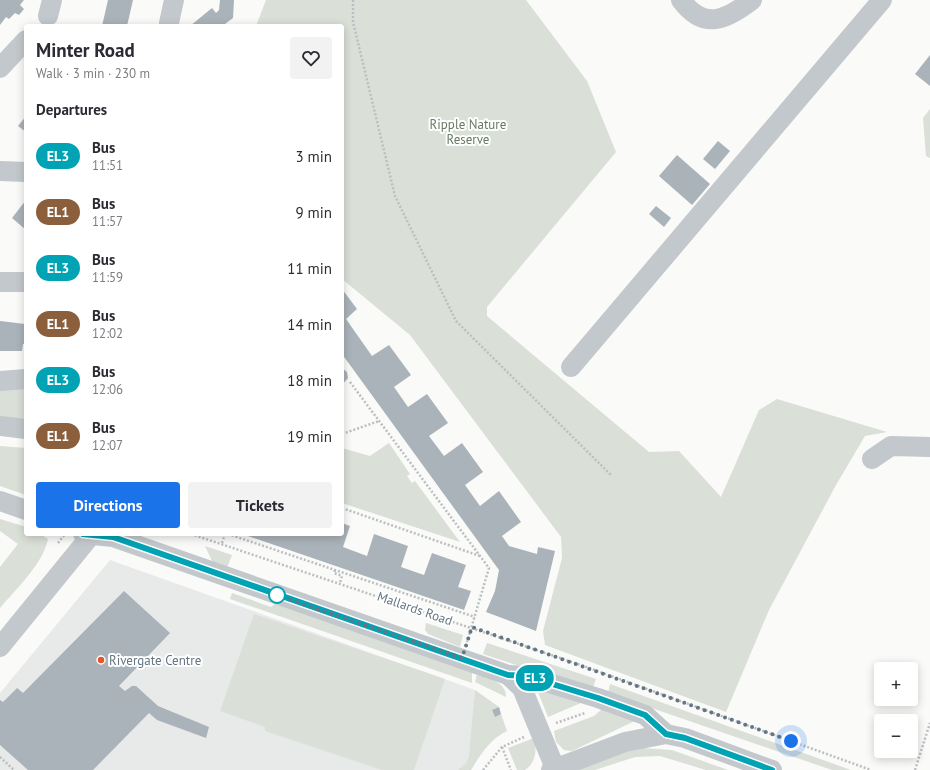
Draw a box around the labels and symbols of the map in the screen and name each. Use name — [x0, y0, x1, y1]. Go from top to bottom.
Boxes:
park label: Ripple Nature Reserve — [430, 116, 506, 148]
unlabelled marker — [268, 586, 286, 604]
street label: Mallards Road — [375, 588, 455, 629]
place label: Rivergate Centre — [109, 652, 201, 669]
marker: Rivergate Centre — [96, 655, 106, 665]
line badge: EL3 — [512, 665, 558, 691]
your location — [781, 731, 801, 751]

